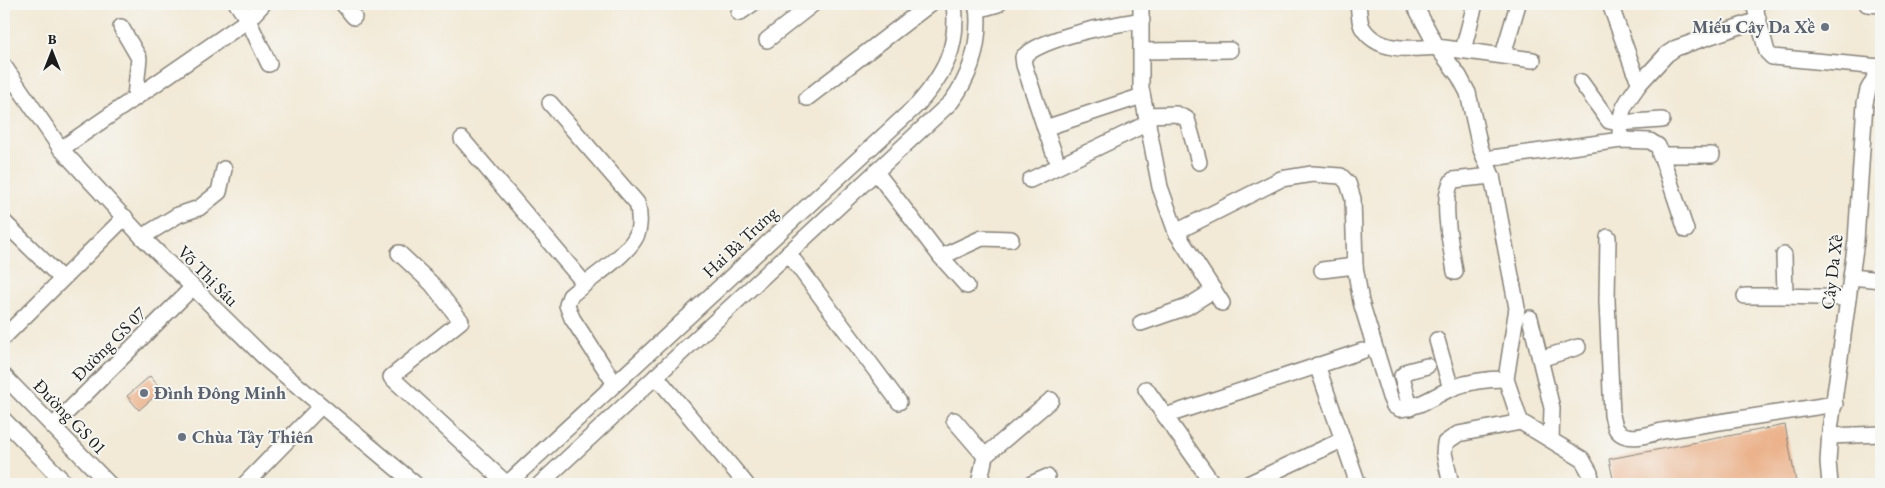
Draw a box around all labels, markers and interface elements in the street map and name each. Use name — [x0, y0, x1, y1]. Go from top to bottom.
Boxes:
place label: Miếu Cây Da Xề — [1692, 15, 1815, 38]
marker: Miếu Cây Da Xề — [1819, 21, 1831, 33]
north arrow — [28, 28, 78, 78]
text: B — [48, 30, 57, 48]
street label: Hai Bà Trưng — [697, 201, 782, 282]
street label: Cây Da Xề — [1815, 233, 1848, 311]
street label: Võ Thị Sáu — [173, 240, 244, 311]
street label: Đường GS 07 — [67, 301, 151, 386]
street label: Đường GS 01 — [29, 374, 112, 459]
place label: Đình Đông Minh — [154, 381, 286, 404]
marker: Đình Đông Minh — [138, 387, 150, 399]
place label: Chùa Tây Thiên — [192, 425, 313, 448]
marker: Chùa Tây Thiên — [176, 431, 188, 443]

